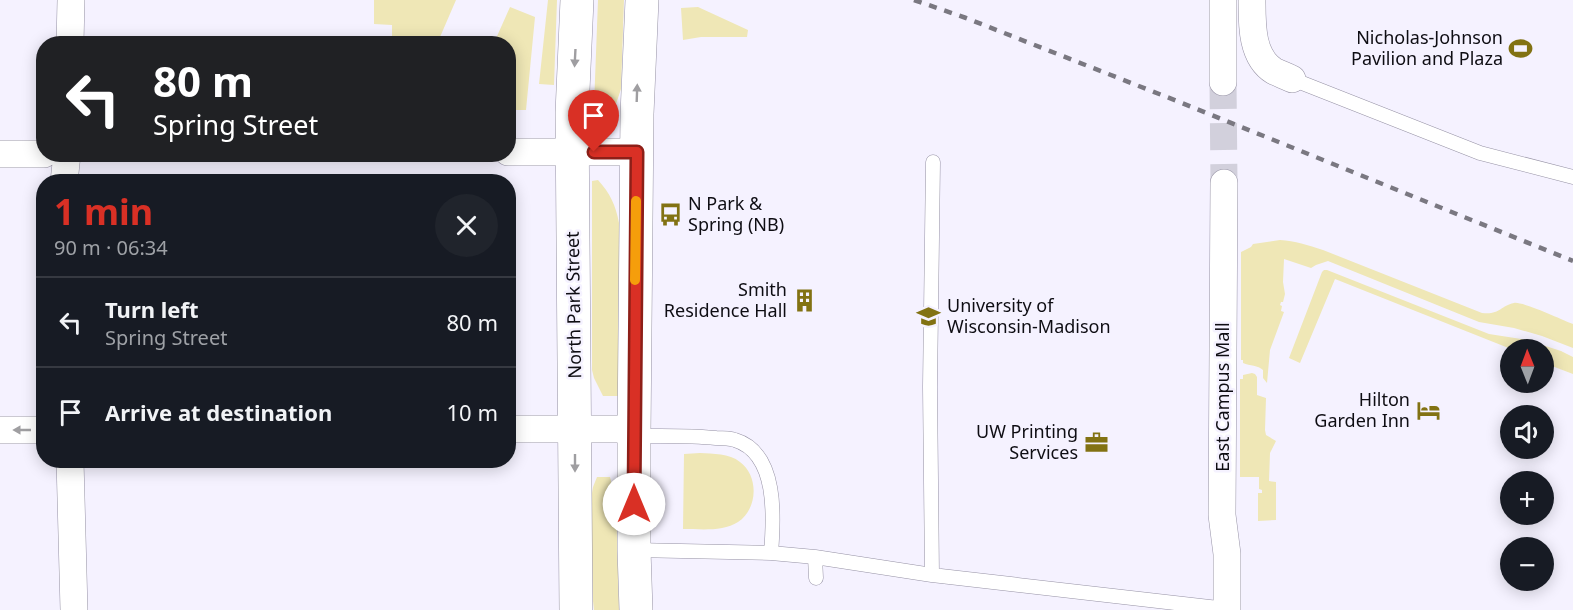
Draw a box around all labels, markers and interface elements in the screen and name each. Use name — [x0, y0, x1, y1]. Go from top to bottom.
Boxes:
place label: Nicholas-Johnson Pavilion and Plaza — [1351, 25, 1503, 70]
sports icon: Nicholas-Johnson Pavilion and Plaza — [1508, 35, 1534, 61]
one-way arrow — [570, 49, 579, 68]
text: 80 m — [153, 52, 253, 109]
icon: left — [54, 60, 132, 138]
one-way arrow — [633, 84, 642, 103]
pin — [568, 90, 619, 152]
icon: arrive — [577, 99, 610, 132]
text: Spring Street — [153, 106, 318, 143]
text: 1 min — [54, 187, 153, 236]
place label: N Park & Spring (NB) — [688, 191, 784, 236]
button: close — [435, 194, 498, 257]
bus stop icon: N Park & Spring (NB) — [657, 201, 683, 227]
street label: North Park Street — [560, 231, 586, 379]
text: 90 m · 06:34 — [54, 234, 168, 261]
place label: Smith Residence Hall — [664, 277, 787, 322]
building icon: Smith Residence Hall — [792, 287, 818, 313]
place label: University of Wisconsin-Madison — [947, 293, 1111, 338]
text: Turn left — [105, 294, 199, 324]
school or university icon: University of Wisconsin-Madison — [916, 303, 942, 329]
icon: left — [54, 306, 87, 339]
text: 80 m — [447, 307, 498, 337]
street label: East Campus Mall — [1210, 322, 1234, 472]
text: Spring Street — [105, 324, 227, 351]
north arrow — [1500, 339, 1554, 393]
map controls — [1500, 339, 1554, 591]
place label: Hilton Garden Inn — [1314, 387, 1410, 432]
icon: arrive — [54, 396, 87, 429]
text: Arrive at destination — [105, 397, 332, 427]
text: 10 m — [447, 397, 498, 427]
hotel icon: Hilton Garden Inn — [1415, 397, 1441, 423]
button: sound — [1500, 405, 1554, 459]
place label: UW Printing Services — [976, 419, 1078, 464]
one-way arrow — [12, 425, 31, 435]
office icon: UW Printing Services — [1083, 429, 1109, 455]
one-way arrow — [570, 454, 580, 473]
button: + — [1500, 471, 1554, 525]
position arrow — [602, 472, 666, 536]
button: − — [1500, 537, 1554, 591]

